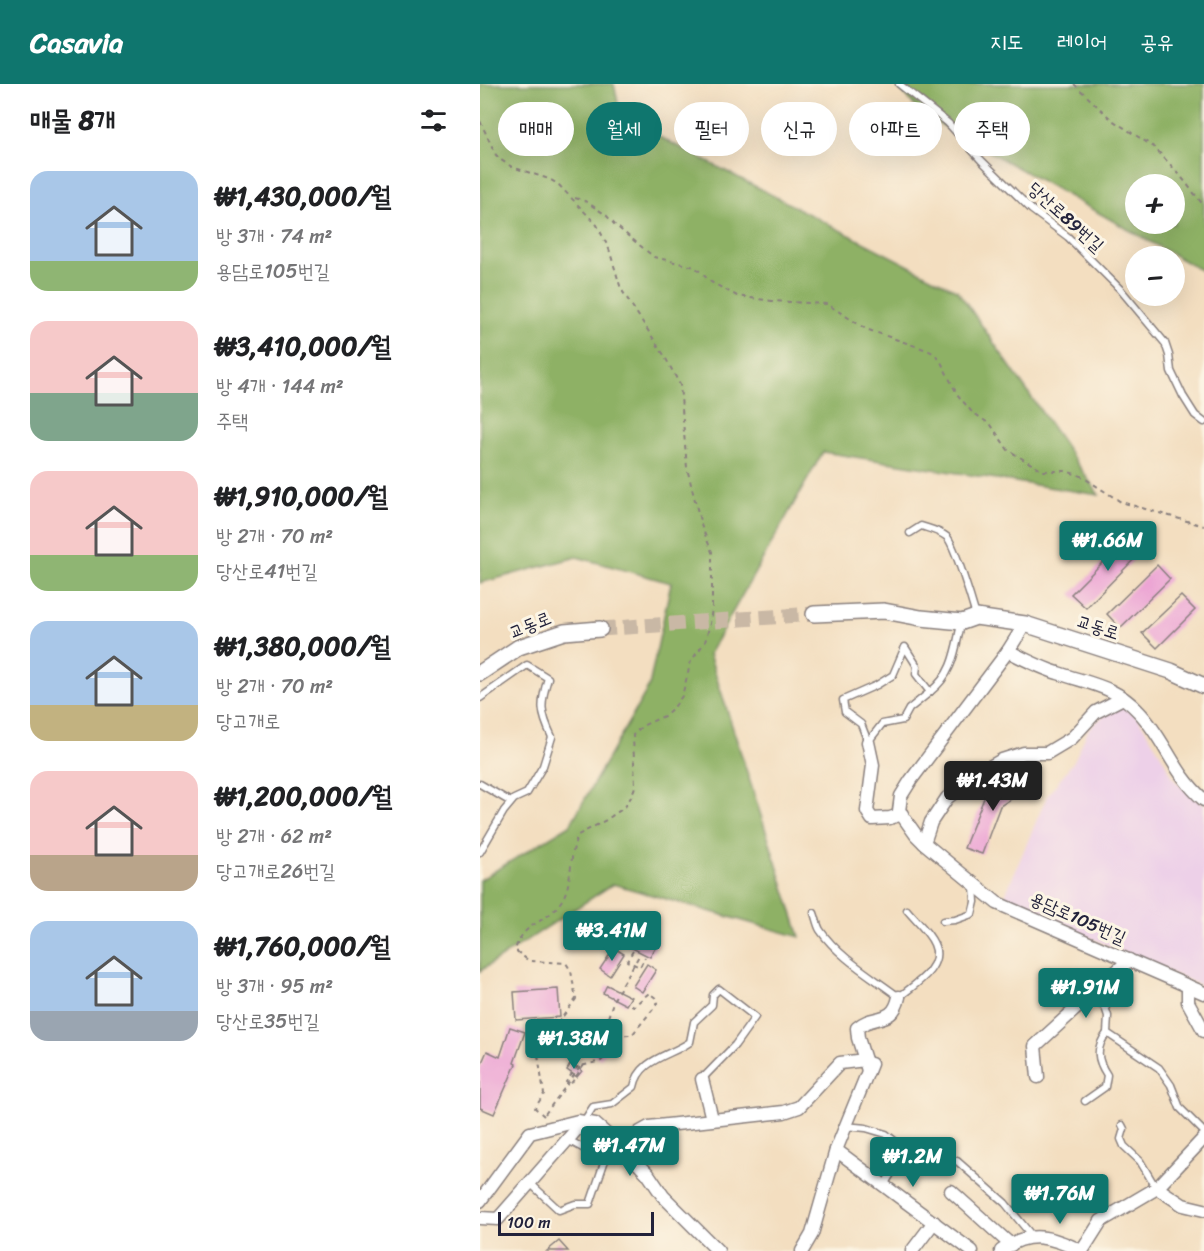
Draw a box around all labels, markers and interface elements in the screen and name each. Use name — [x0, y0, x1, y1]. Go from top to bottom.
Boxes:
text: Casavia — [30, 18, 123, 67]
text: 지도 — [990, 23, 1024, 61]
text: 레이어 — [1057, 23, 1107, 61]
text: 공유 — [1140, 23, 1174, 61]
text: 매물 8개 — [30, 97, 115, 143]
chip: 매매 — [498, 102, 574, 156]
chip: 월세 — [586, 102, 662, 156]
chip: 필터 — [674, 102, 749, 156]
chip: 신규 — [761, 102, 837, 156]
chip: 아파트 — [849, 102, 942, 156]
chip: 주택 — [954, 102, 1030, 156]
icon: filters — [417, 104, 450, 137]
text: ₩1,430,000/월 — [216, 173, 391, 219]
street label: 당산로89번길 — [1020, 174, 1112, 261]
map controls — [1125, 174, 1185, 306]
button: + — [1125, 174, 1185, 234]
icon: home — [78, 195, 150, 267]
text: 방 3개 · 74 m² — [216, 219, 332, 254]
button: − — [1125, 246, 1185, 306]
text: 용담로105번길 — [216, 254, 330, 289]
text: ₩3,410,000/월 — [216, 323, 391, 369]
icon: home — [78, 345, 150, 417]
text: 방 4개 · 144 m² — [216, 369, 344, 404]
text: 주택 — [216, 404, 248, 439]
text: ₩1,910,000/월 — [216, 473, 388, 519]
icon: home — [78, 495, 150, 567]
text: 방 2개 · 70 m² — [216, 519, 333, 554]
pin: ₩1.66M — [1059, 521, 1157, 572]
text: ₩1.66M — [1073, 523, 1143, 558]
text: 당산로41번길 — [216, 554, 318, 589]
street label: 교동로 — [504, 602, 556, 648]
street label: 교동로 — [1072, 605, 1124, 649]
text: ₩1,380,000/월 — [216, 623, 391, 669]
icon: home — [78, 645, 150, 717]
text: 방 2개 · 70 m² — [216, 669, 333, 704]
text: 당고개로 — [216, 704, 280, 739]
pin: ₩1.43M — [944, 761, 1042, 812]
text: ₩1.43M — [958, 763, 1028, 798]
text: ₩1,200,000/월 — [216, 773, 392, 819]
icon: home — [78, 795, 150, 867]
text: 방 2개 · 62 m² — [216, 819, 332, 854]
text: 당고개로26번길 — [216, 854, 335, 889]
street label: 용담로105번길 — [1025, 883, 1132, 954]
pin: ₩3.41M — [563, 911, 661, 962]
text: ₩3.41M — [577, 913, 647, 948]
text: ₩1,760,000/월 — [216, 923, 390, 969]
icon: home — [78, 945, 150, 1017]
pin: ₩1.91M — [1037, 968, 1135, 1019]
text: 방 3개 · 95 m² — [216, 969, 333, 1004]
text: ₩1.91M — [1052, 970, 1120, 1005]
text: 당산로35번길 — [216, 1004, 320, 1039]
pin: ₩1.38M — [525, 1019, 623, 1070]
text: ₩1.38M — [539, 1021, 609, 1056]
pin: ₩1.47M — [581, 1126, 679, 1177]
text: ₩1.47M — [595, 1128, 665, 1163]
pin: ₩1.2M — [871, 1137, 955, 1188]
text: ₩1.2M — [884, 1139, 942, 1174]
pin: ₩1.76M — [1011, 1174, 1109, 1225]
text: ₩1.76M — [1025, 1176, 1095, 1211]
text: 100 m — [507, 1208, 551, 1237]
scale bar — [498, 1209, 654, 1236]

